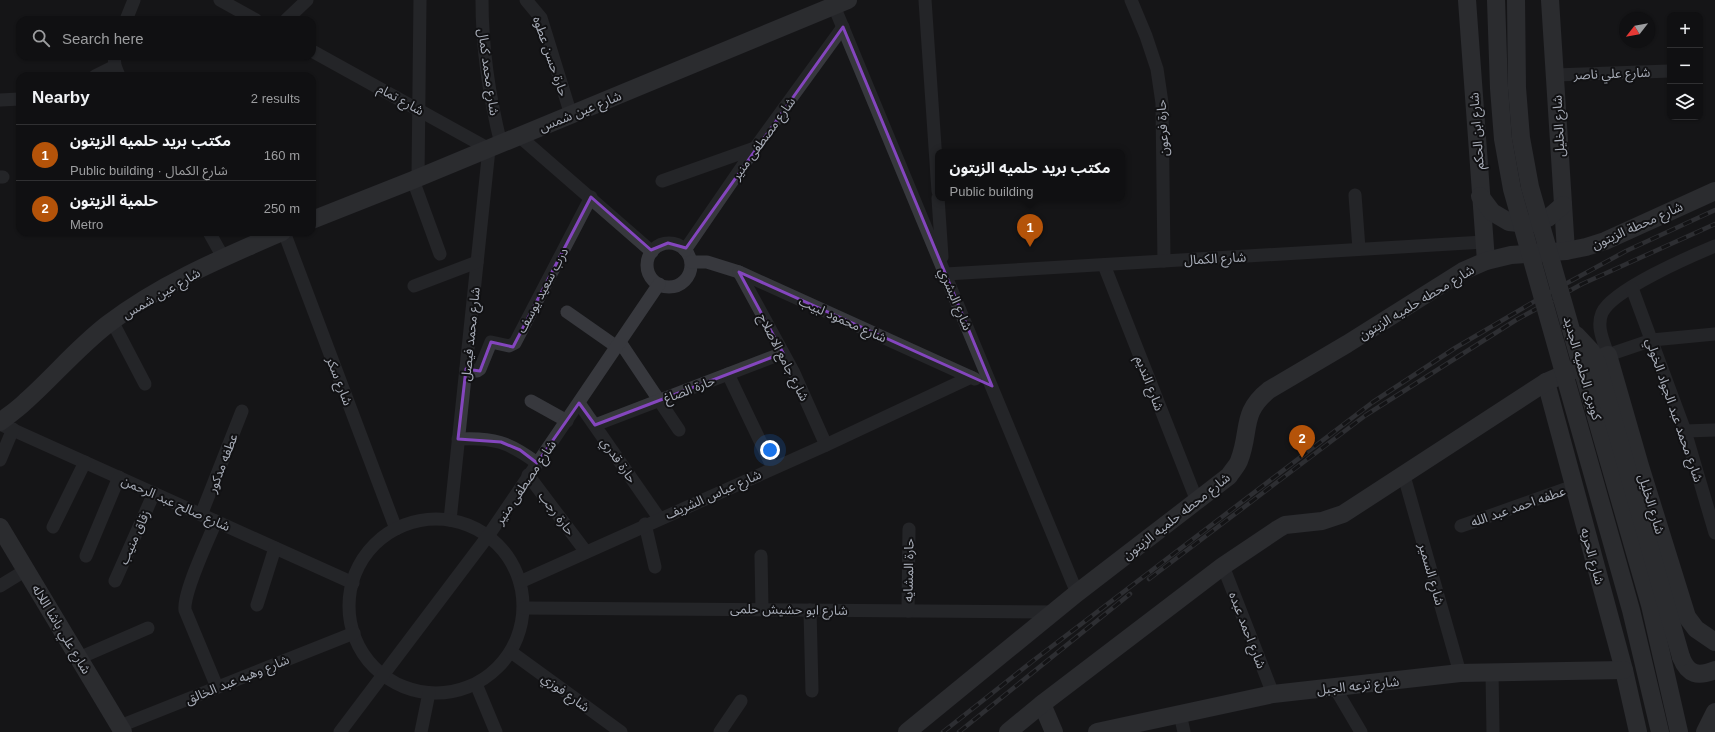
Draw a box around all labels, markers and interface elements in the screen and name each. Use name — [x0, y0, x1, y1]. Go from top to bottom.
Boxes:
north arrow — [1619, 12, 1655, 48]
map controls — [1667, 12, 1703, 120]
button: + — [1667, 12, 1703, 48]
street label: حارة حسن عطوه — [529, 14, 571, 99]
search box — [16, 16, 316, 60]
icon: search — [30, 27, 52, 49]
street label: شارع محمد كمال — [472, 28, 502, 117]
text: Search here — [62, 30, 144, 47]
button: − — [1667, 48, 1703, 84]
street label: شارع علي ناصر — [1572, 65, 1651, 85]
street label: شارع تمام — [374, 81, 426, 121]
button: layers — [1667, 84, 1703, 120]
text: Nearby — [32, 88, 90, 107]
street label: شارع عين شمس — [537, 88, 625, 138]
text: 2 results — [251, 91, 300, 106]
street label: شارع ابن الحكم — [1466, 92, 1490, 170]
street label: شارع مصطفى منير — [728, 94, 801, 185]
street label: شارع الخليل — [1549, 94, 1571, 157]
street label: حارة فرعون — [1154, 99, 1172, 157]
text: مكتب بريد حلميه الزيتون — [70, 132, 231, 149]
text: 1 — [41, 148, 49, 163]
text: 160 m — [264, 148, 300, 163]
popup — [935, 149, 1125, 201]
text: مكتب بريد حلميه الزيتون — [950, 159, 1110, 176]
text: Public building · شارع الكمال — [70, 163, 228, 178]
text: Public building — [950, 184, 1033, 199]
text: حلمية الزيتون — [70, 192, 158, 209]
street label: شارع محطة الزيتون — [1589, 199, 1686, 255]
text: 2 — [41, 201, 49, 216]
text: 250 m — [264, 201, 300, 216]
pin: 1 — [1017, 214, 1043, 247]
text: Metro — [70, 217, 103, 232]
street label: درب سعيد يوسف — [514, 245, 571, 336]
street label: شارع الكمال — [1183, 249, 1247, 271]
street label: شارع محطه حلميه الزيتون — [1356, 262, 1478, 345]
street label: شارع عين شمس — [120, 265, 204, 324]
street label: شارع البشري — [933, 266, 975, 334]
street label: شارع محمد فيصل — [458, 286, 486, 382]
street label: شارع محمود لبيب — [795, 293, 889, 348]
street label: شارع جامع الاصلاح — [752, 311, 812, 405]
street label: كوبرى الحلميه الجديد — [1560, 315, 1605, 423]
street label: شارع محمد عبد الجواد الخولي — [1640, 336, 1706, 485]
street label: شارع النديم — [1129, 353, 1167, 414]
street label: شارع سكر — [320, 354, 356, 409]
street label: حارة الصاغ — [661, 373, 718, 409]
pin: 2 — [1289, 425, 1315, 458]
street label: عطفه مدكور — [204, 431, 241, 496]
street label: حارة قدري — [595, 435, 640, 488]
street label: شارع مصطفى منير — [491, 437, 562, 530]
your location — [760, 440, 780, 460]
street label: شارع عباس الشريف — [663, 467, 765, 525]
street label: شارع محطه حلميه الزيتون — [1120, 470, 1235, 565]
street label: شارع الخليل — [1632, 472, 1668, 537]
street label: شارع صالح عبد الرحمن — [118, 473, 232, 537]
street label: عطفه احمد عبد الله — [1469, 483, 1568, 530]
street label: حارة رجب — [535, 489, 578, 539]
street label: زقاق منيب — [116, 508, 153, 567]
street label: شارع الحريه — [1575, 526, 1607, 587]
street label: حارة المشايه — [900, 538, 917, 602]
street label: شارع السمير — [1412, 540, 1448, 608]
street label: شارع علي باشا اللاله — [26, 582, 94, 678]
street label: شارع احمد عبده — [1223, 590, 1269, 672]
street label: شارع ابو حشيش حلمى — [730, 601, 848, 621]
street label: شارع وهبه عبد الخالق — [183, 652, 292, 710]
street label: شارع فوزي — [537, 670, 593, 717]
street label: شارع ترعه الجبل — [1316, 674, 1400, 700]

